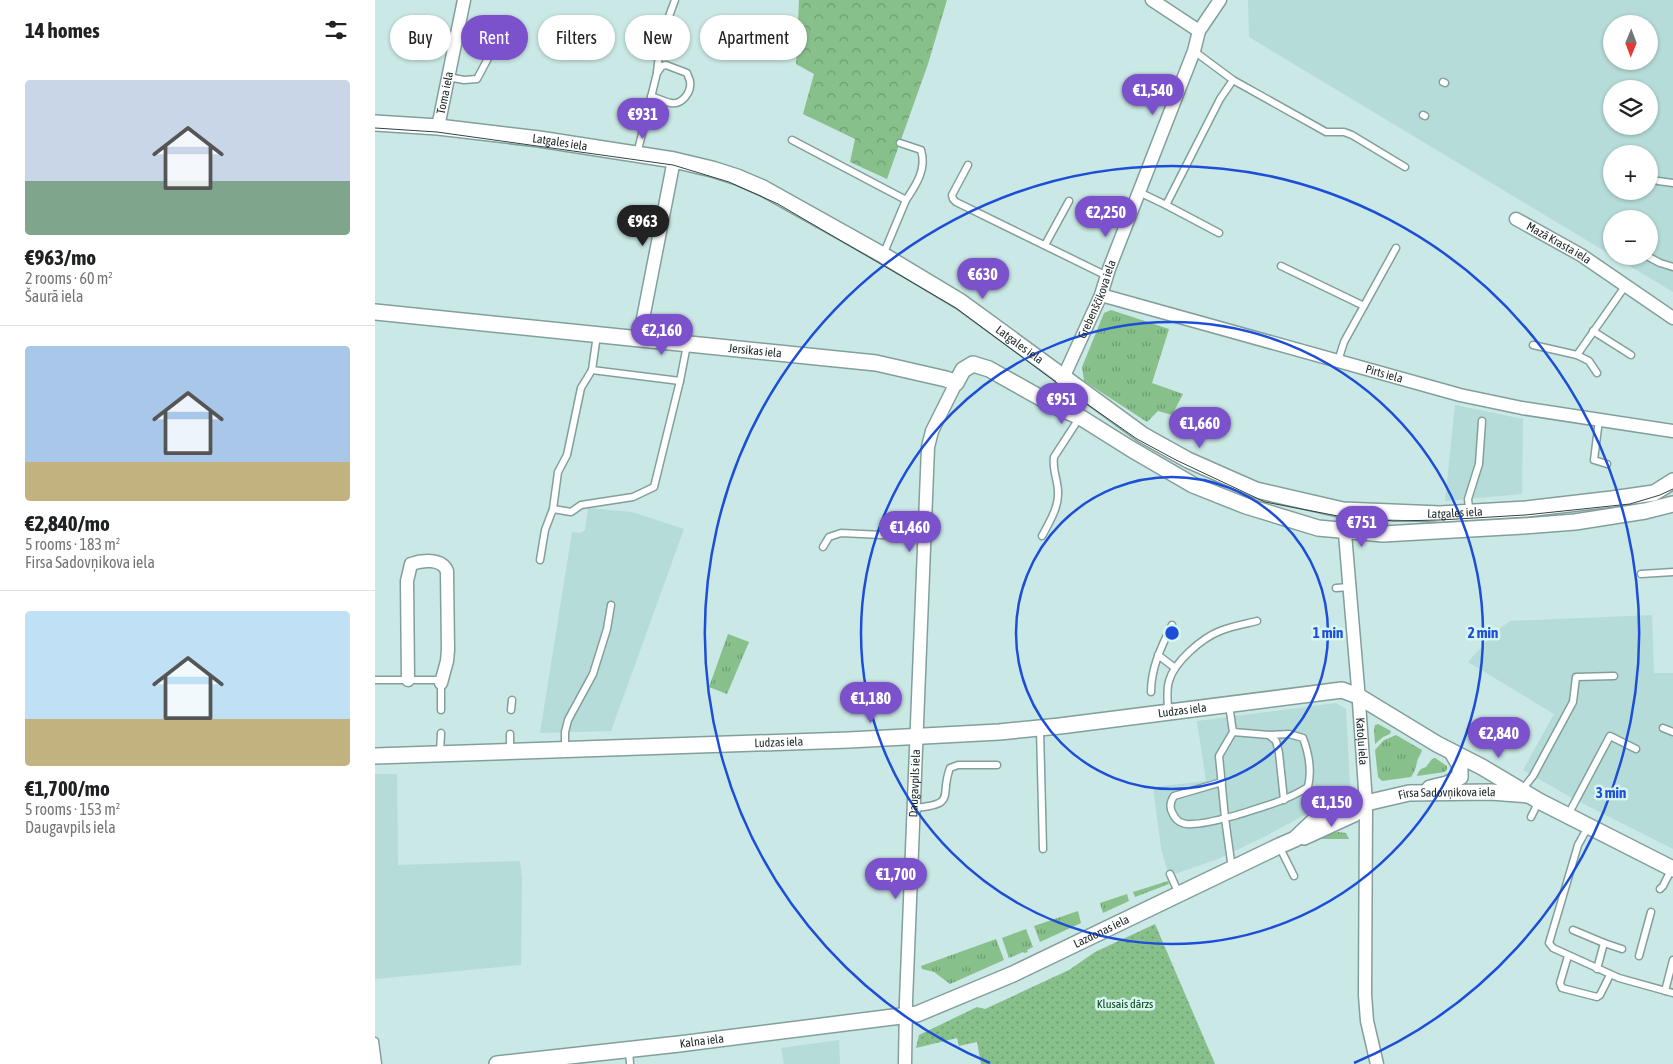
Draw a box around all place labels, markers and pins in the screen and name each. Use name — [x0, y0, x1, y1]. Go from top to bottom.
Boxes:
pin: €1,540 — [1112, 74, 1194, 116]
pin: €931 — [613, 98, 673, 140]
pin: €2,250 — [1065, 196, 1147, 238]
pin: €963 — [613, 204, 673, 247]
pin: €630 — [953, 258, 1013, 300]
pin: €2,160 — [621, 314, 703, 356]
pin: €951 — [1032, 382, 1092, 425]
pin: €1,660 — [1159, 406, 1241, 449]
pin: €751 — [1332, 506, 1392, 548]
pin: €1,460 — [869, 510, 951, 553]
centre of rings — [1163, 624, 1181, 642]
pin: €1,180 — [830, 682, 912, 724]
pin: €2,840 — [1458, 716, 1540, 759]
pin: €1,150 — [1291, 786, 1373, 828]
pin: €1,700 — [855, 858, 937, 900]

